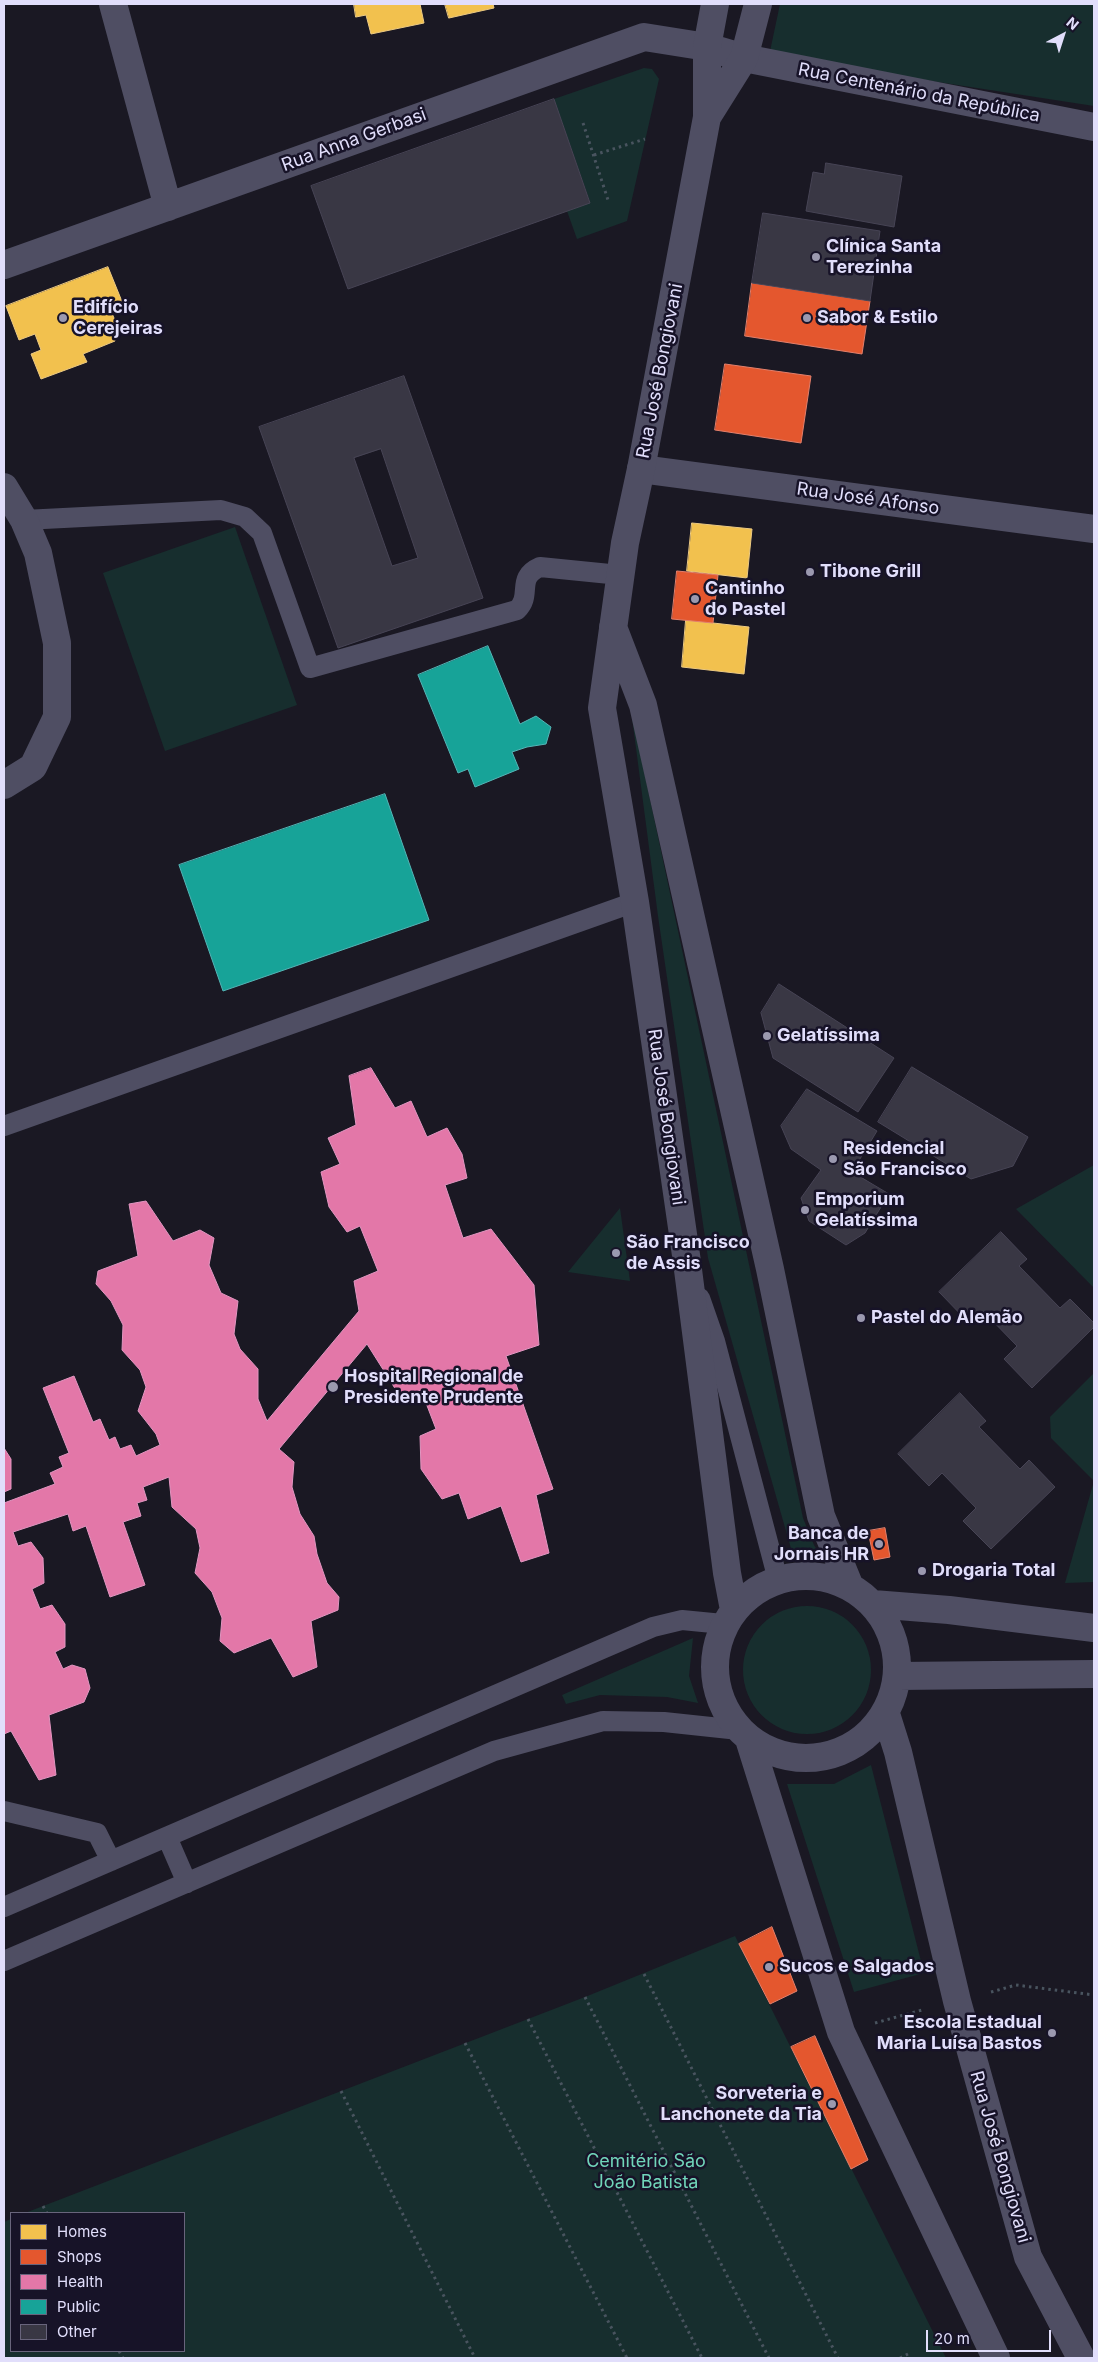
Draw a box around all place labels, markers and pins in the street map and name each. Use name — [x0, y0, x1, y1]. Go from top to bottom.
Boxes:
place label: Clínica Santa Terezinha — [826, 236, 941, 278]
marker: Clínica Santa Terezinha — [810, 251, 822, 263]
place label: Edifício Cerejeiras — [73, 297, 163, 340]
place label: Sabor & Estilo — [817, 307, 938, 329]
marker: Edifício Cerejeiras — [57, 312, 69, 324]
marker: Sabor & Estilo — [801, 312, 813, 324]
place label: Tibone Grill — [820, 561, 921, 583]
marker: Tibone Grill — [804, 566, 816, 578]
place label: Cantinho do Pastel — [705, 578, 786, 620]
marker: Cantinho do Pastel — [689, 593, 701, 605]
place label: Gelatíssima — [777, 1025, 880, 1047]
marker: Gelatíssima — [761, 1030, 773, 1042]
place label: Residencial São Francisco — [843, 1138, 967, 1180]
marker: Residencial São Francisco — [827, 1153, 839, 1165]
place label: Emporium Gelatíssima — [815, 1189, 918, 1232]
marker: Emporium Gelatíssima — [799, 1204, 811, 1216]
place label: São Francisco de Assis — [626, 1232, 750, 1274]
marker: São Francisco de Assis — [610, 1247, 622, 1259]
place label: Pastel do Alemão — [871, 1307, 1023, 1329]
marker: Pastel do Alemão — [855, 1312, 867, 1324]
place label: Hospital Regional de Presidente Prudente — [344, 1366, 524, 1408]
marker: Hospital Regional de Presidente Prudente — [326, 1380, 340, 1394]
place label: Banca de Jornais HR — [774, 1523, 869, 1566]
marker: Banca de Jornais HR — [873, 1538, 885, 1550]
place label: Drogaria Total — [932, 1560, 1055, 1582]
marker: Drogaria Total — [916, 1565, 928, 1577]
place label: Sucos e Salgados — [779, 1956, 934, 1978]
marker: Sucos e Salgados — [763, 1961, 775, 1973]
place label: Escola Estadual Maria Luísa Bastos — [877, 2012, 1042, 2054]
marker: Escola Estadual Maria Luísa Bastos — [1046, 2027, 1058, 2039]
place label: Sorveteria e Lanchonete da Tia — [661, 2083, 822, 2126]
marker: Sorveteria e Lanchonete da Tia — [826, 2098, 838, 2110]

